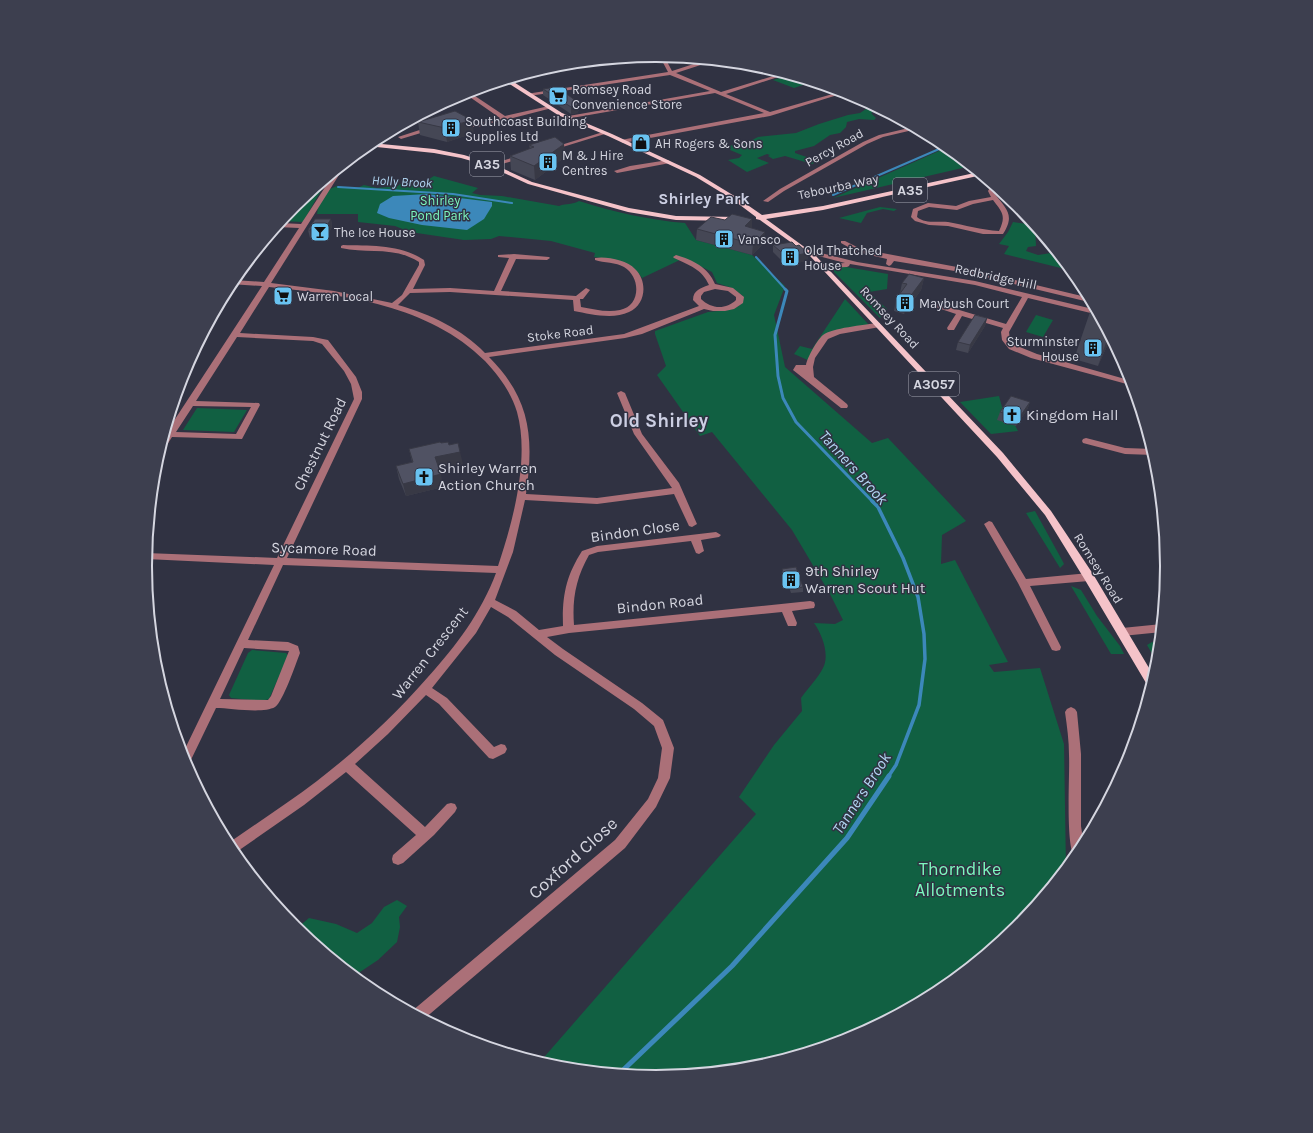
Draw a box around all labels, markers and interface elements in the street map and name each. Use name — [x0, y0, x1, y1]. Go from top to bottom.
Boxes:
place label: Romsey Road Convenience Store — [572, 82, 682, 112]
supermarket icon: Romsey Road Convenience Store — [547, 85, 569, 107]
place label: Southcoast Building Supplies Ltd — [465, 114, 587, 144]
building icon: Southcoast Building Supplies Ltd — [440, 117, 462, 139]
street label: Percy Road — [802, 125, 866, 170]
shop icon: AH Rogers & Sons — [630, 132, 652, 154]
place label: AH Rogers & Sons — [655, 136, 763, 151]
place label: M & J Hire Centres — [562, 148, 624, 178]
building icon: M & J Hire Centres — [537, 151, 559, 173]
road number: A35 — [470, 152, 504, 176]
street label: Tebourba Way — [796, 171, 880, 202]
water label: Holly Brook — [371, 172, 433, 191]
road number: A35 — [893, 178, 927, 202]
district label: Shirley Park — [658, 189, 750, 208]
park label: Shirley Pond Park — [410, 193, 470, 223]
bar icon: The Ice House — [309, 221, 331, 243]
place label: The Ice House — [334, 225, 416, 240]
building icon: Vansco — [713, 228, 735, 250]
place label: Vansco — [738, 232, 781, 247]
place label: Old Thatched House — [804, 243, 882, 273]
building icon: Old Thatched House — [779, 246, 801, 268]
street label: Redbridge Hill — [954, 260, 1038, 292]
street label: Romsey Road — [857, 283, 922, 352]
supermarket icon: Warren Local — [272, 285, 294, 307]
place label: Warren Local — [297, 289, 373, 304]
building icon: Maybush Court — [894, 292, 916, 314]
place label: Maybush Court — [919, 296, 1009, 311]
street label: Stoke Road — [526, 322, 594, 345]
place label: Sturminster House — [1007, 334, 1079, 364]
building icon: Sturminster House — [1082, 337, 1104, 359]
road number: A3057 — [909, 372, 959, 396]
street label: Chestnut Road — [290, 395, 350, 493]
church icon: Kingdom Hall — [1001, 404, 1023, 426]
place label: Kingdom Hall — [1026, 406, 1118, 424]
district label: Old Shirley — [610, 410, 709, 432]
water label: Tanners Brook — [815, 426, 893, 509]
place label: Shirley Warren Action Church — [438, 459, 537, 494]
church icon: Shirley Warren Action Church — [413, 466, 435, 488]
street label: Bindon Close — [589, 516, 681, 546]
street label: Romsey Road — [1071, 530, 1126, 606]
street label: Sycamore Road — [271, 538, 377, 560]
place label: 9th Shirley Warren Scout Hut — [805, 562, 926, 597]
building icon: 9th Shirley Warren Scout Hut — [780, 569, 802, 591]
street label: Bindon Road — [616, 590, 704, 618]
street label: Warren Crescent — [388, 603, 472, 703]
water label: Tanners Brook — [828, 748, 895, 838]
street label: Coxford Close — [524, 812, 622, 904]
park label: Thorndike Allotments — [915, 858, 1005, 901]

